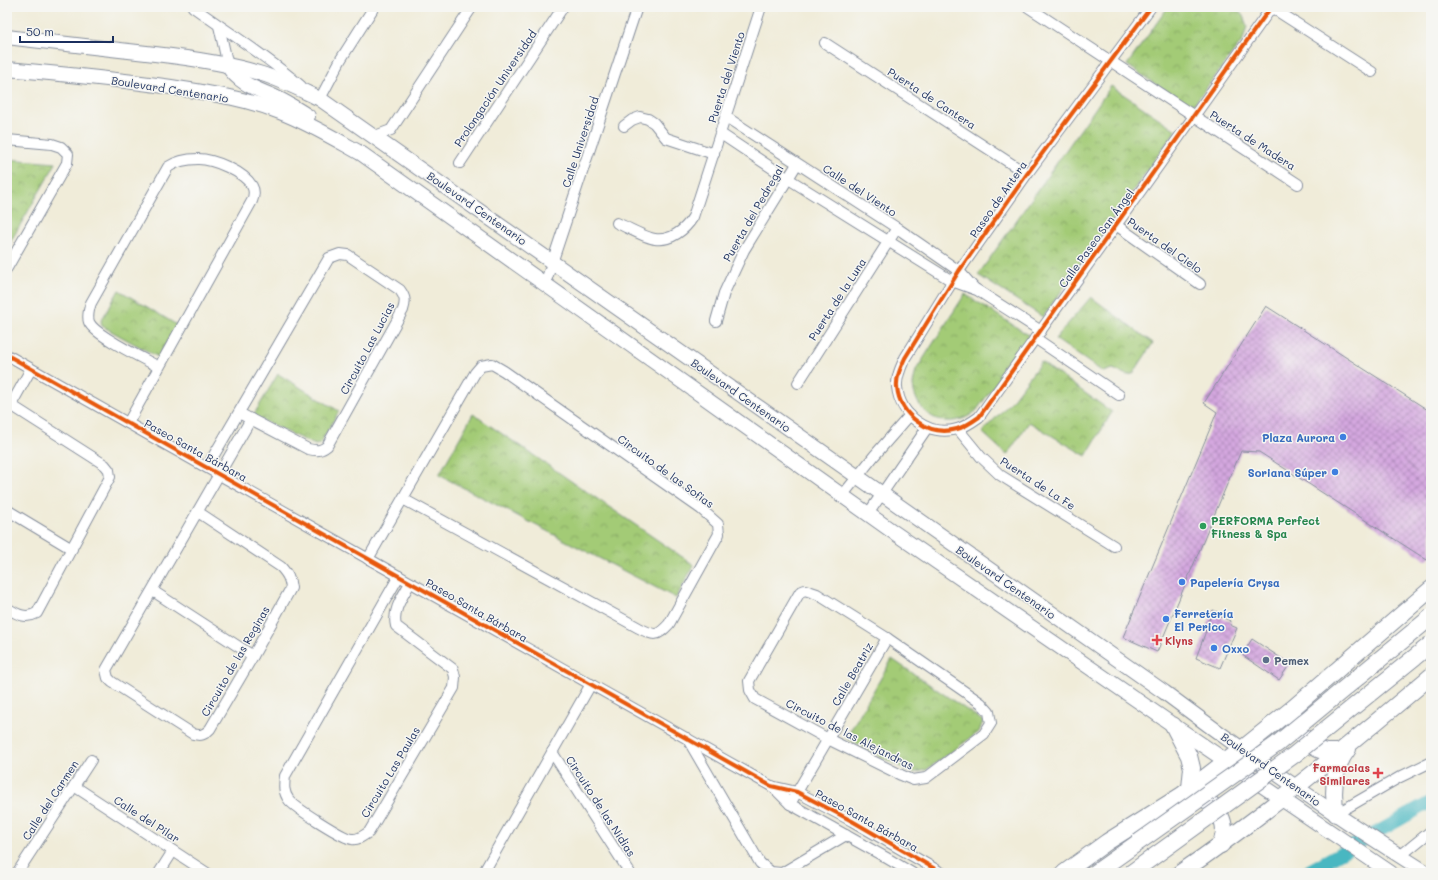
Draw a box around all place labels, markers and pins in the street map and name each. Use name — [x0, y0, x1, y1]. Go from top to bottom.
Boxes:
place label: Plaza Aurora — [1262, 430, 1335, 445]
marker: Plaza Aurora — [1338, 432, 1348, 442]
place label: Soriana Súper — [1248, 465, 1327, 480]
marker: Soriana Súper — [1330, 467, 1340, 477]
place label: PERFORMA Perfect Fitness & Spa — [1211, 513, 1320, 541]
marker: PERFORMA Perfect Fitness & Spa — [1198, 521, 1208, 531]
place label: Papelería Crysa — [1190, 575, 1280, 590]
marker: Papelería Crysa — [1177, 577, 1187, 587]
place label: Ferretería El Perico — [1174, 606, 1234, 634]
marker: Ferretería El Perico — [1161, 614, 1171, 624]
place label: Klyns — [1165, 633, 1193, 648]
marker: Klyns — [1152, 635, 1162, 645]
place label: Oxxo — [1222, 641, 1250, 656]
marker: Oxxo — [1209, 643, 1219, 653]
place label: Pemex — [1274, 653, 1309, 668]
marker: Pemex — [1261, 655, 1271, 665]
place label: Farmacias Similares — [1312, 760, 1370, 788]
marker: Farmacias Similares — [1373, 768, 1383, 778]

